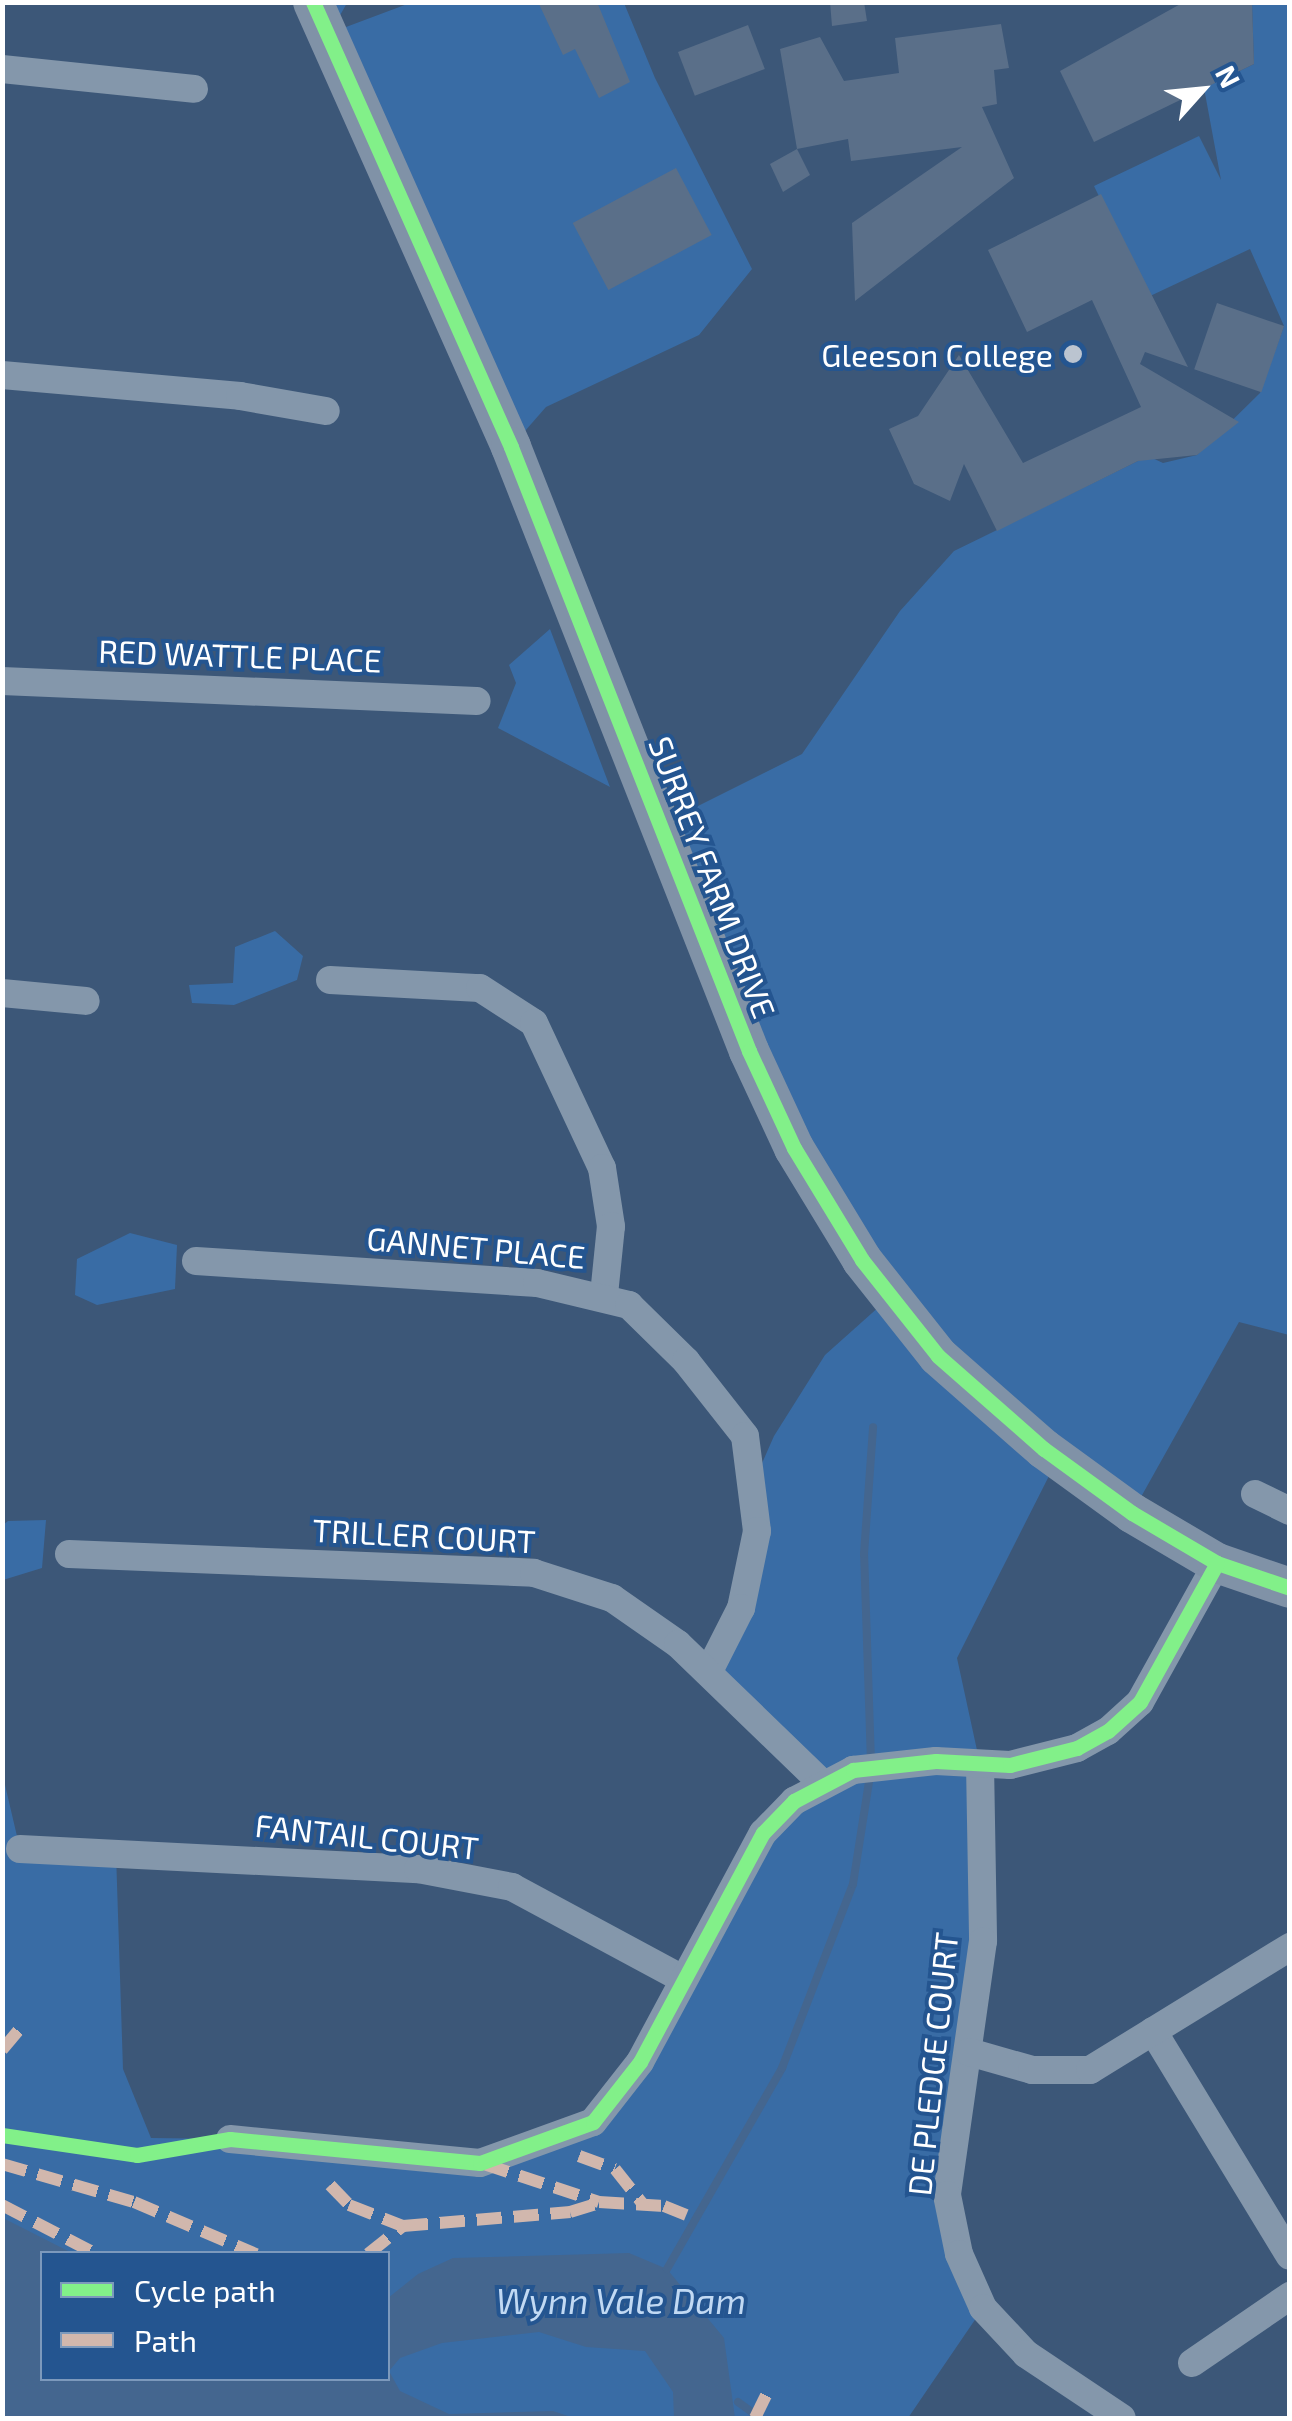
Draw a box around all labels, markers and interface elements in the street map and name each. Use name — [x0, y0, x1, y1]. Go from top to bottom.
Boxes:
north arrow — [1152, 40, 1252, 140]
text: N — [1209, 60, 1248, 93]
place label: Gleeson College — [821, 335, 1053, 373]
marker: Gleeson College — [1062, 343, 1084, 365]
street label: RED WATTLE PLACE — [98, 631, 382, 679]
street label: SURREY FARM DRIVE — [641, 730, 785, 1024]
street label: GANNET PLACE — [365, 1218, 587, 1276]
street label: TRILLER COURT — [312, 1510, 536, 1560]
street label: FANTAIL COURT — [253, 1805, 481, 1867]
street label: DE PLEDGE COURT — [899, 1930, 965, 2198]
legend — [40, 2251, 390, 2381]
text: Cycle path — [134, 2272, 276, 2308]
water label: Wynn Vale Dam — [496, 2279, 746, 2321]
text: Path — [134, 2322, 197, 2358]

